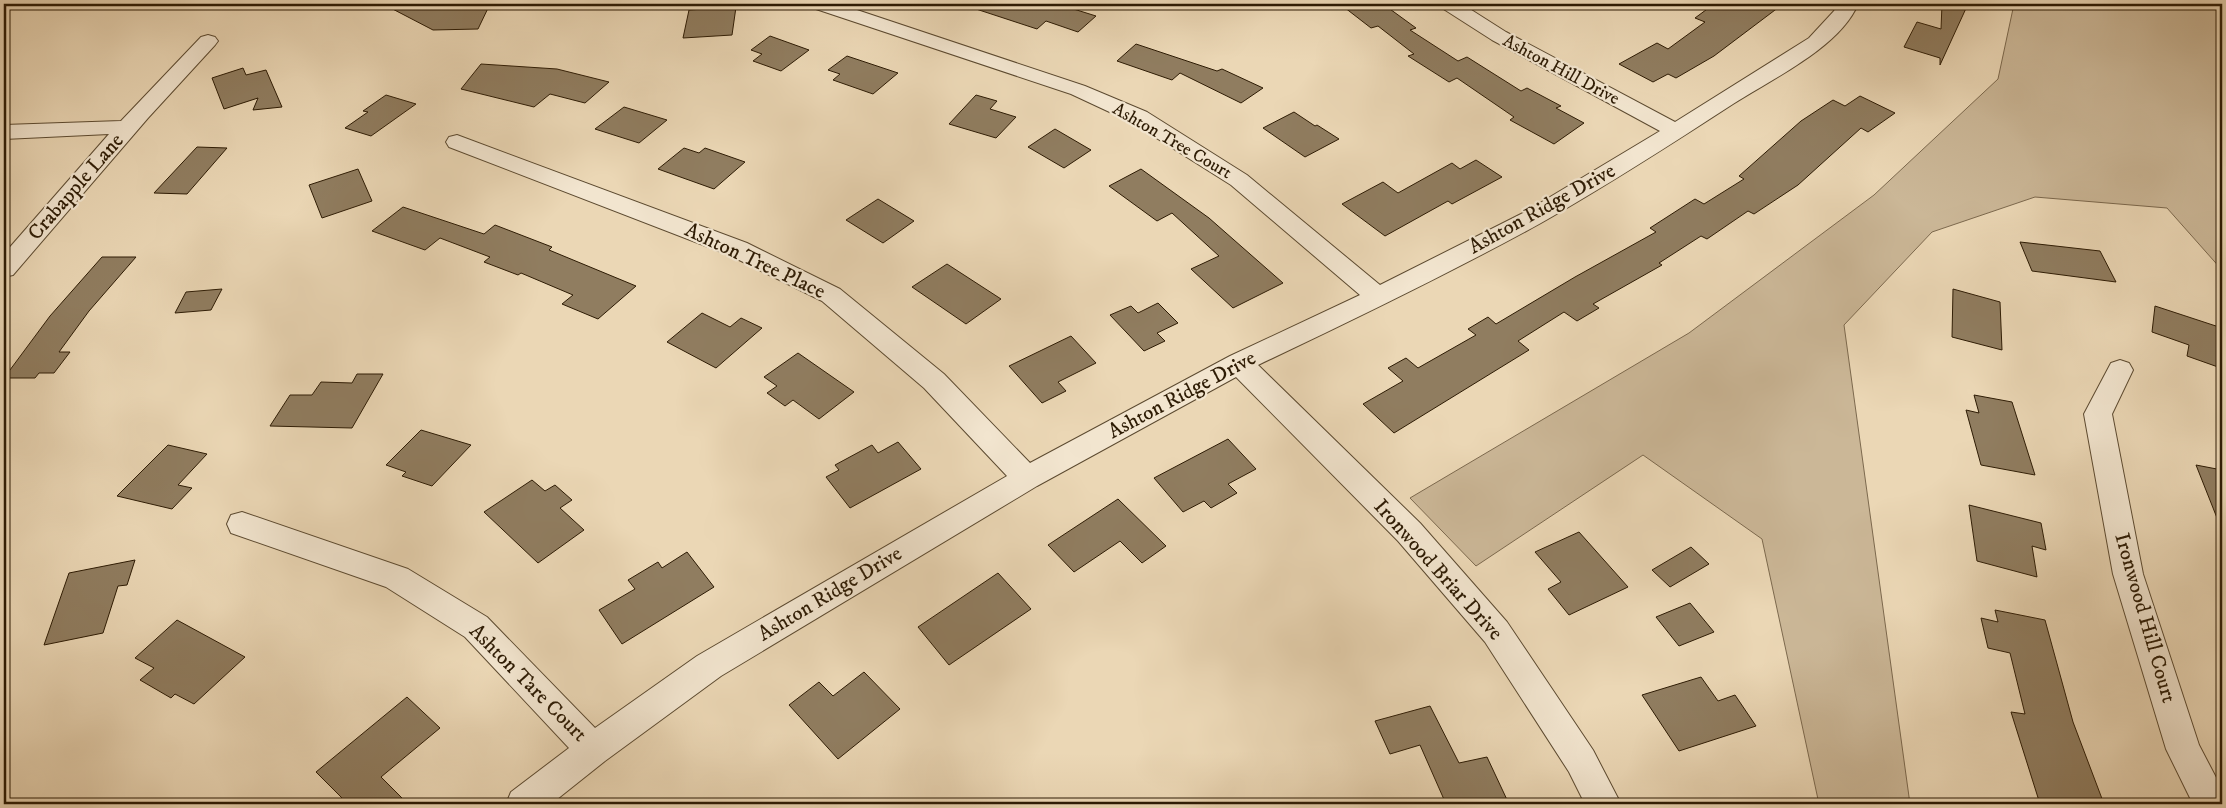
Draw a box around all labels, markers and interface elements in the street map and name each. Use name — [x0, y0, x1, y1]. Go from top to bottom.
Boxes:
street label: Ashton Hill Drive — [1499, 30, 1623, 110]
street label: Ashton Tree Court — [1109, 98, 1236, 184]
street label: Crabapple Lane — [22, 128, 130, 246]
street label: Ashton Ridge Drive — [1464, 158, 1620, 260]
street label: Ashton Tree Place — [681, 217, 830, 305]
street label: Ashton Ridge Drive — [1104, 345, 1261, 445]
street label: Ironwood Briar Drive — [1368, 494, 1508, 646]
street label: Ironwood Hill Court — [2108, 530, 2182, 706]
street label: Ashton Ridge Drive — [753, 541, 907, 647]
street label: Ashton Tare Court — [463, 618, 593, 748]

